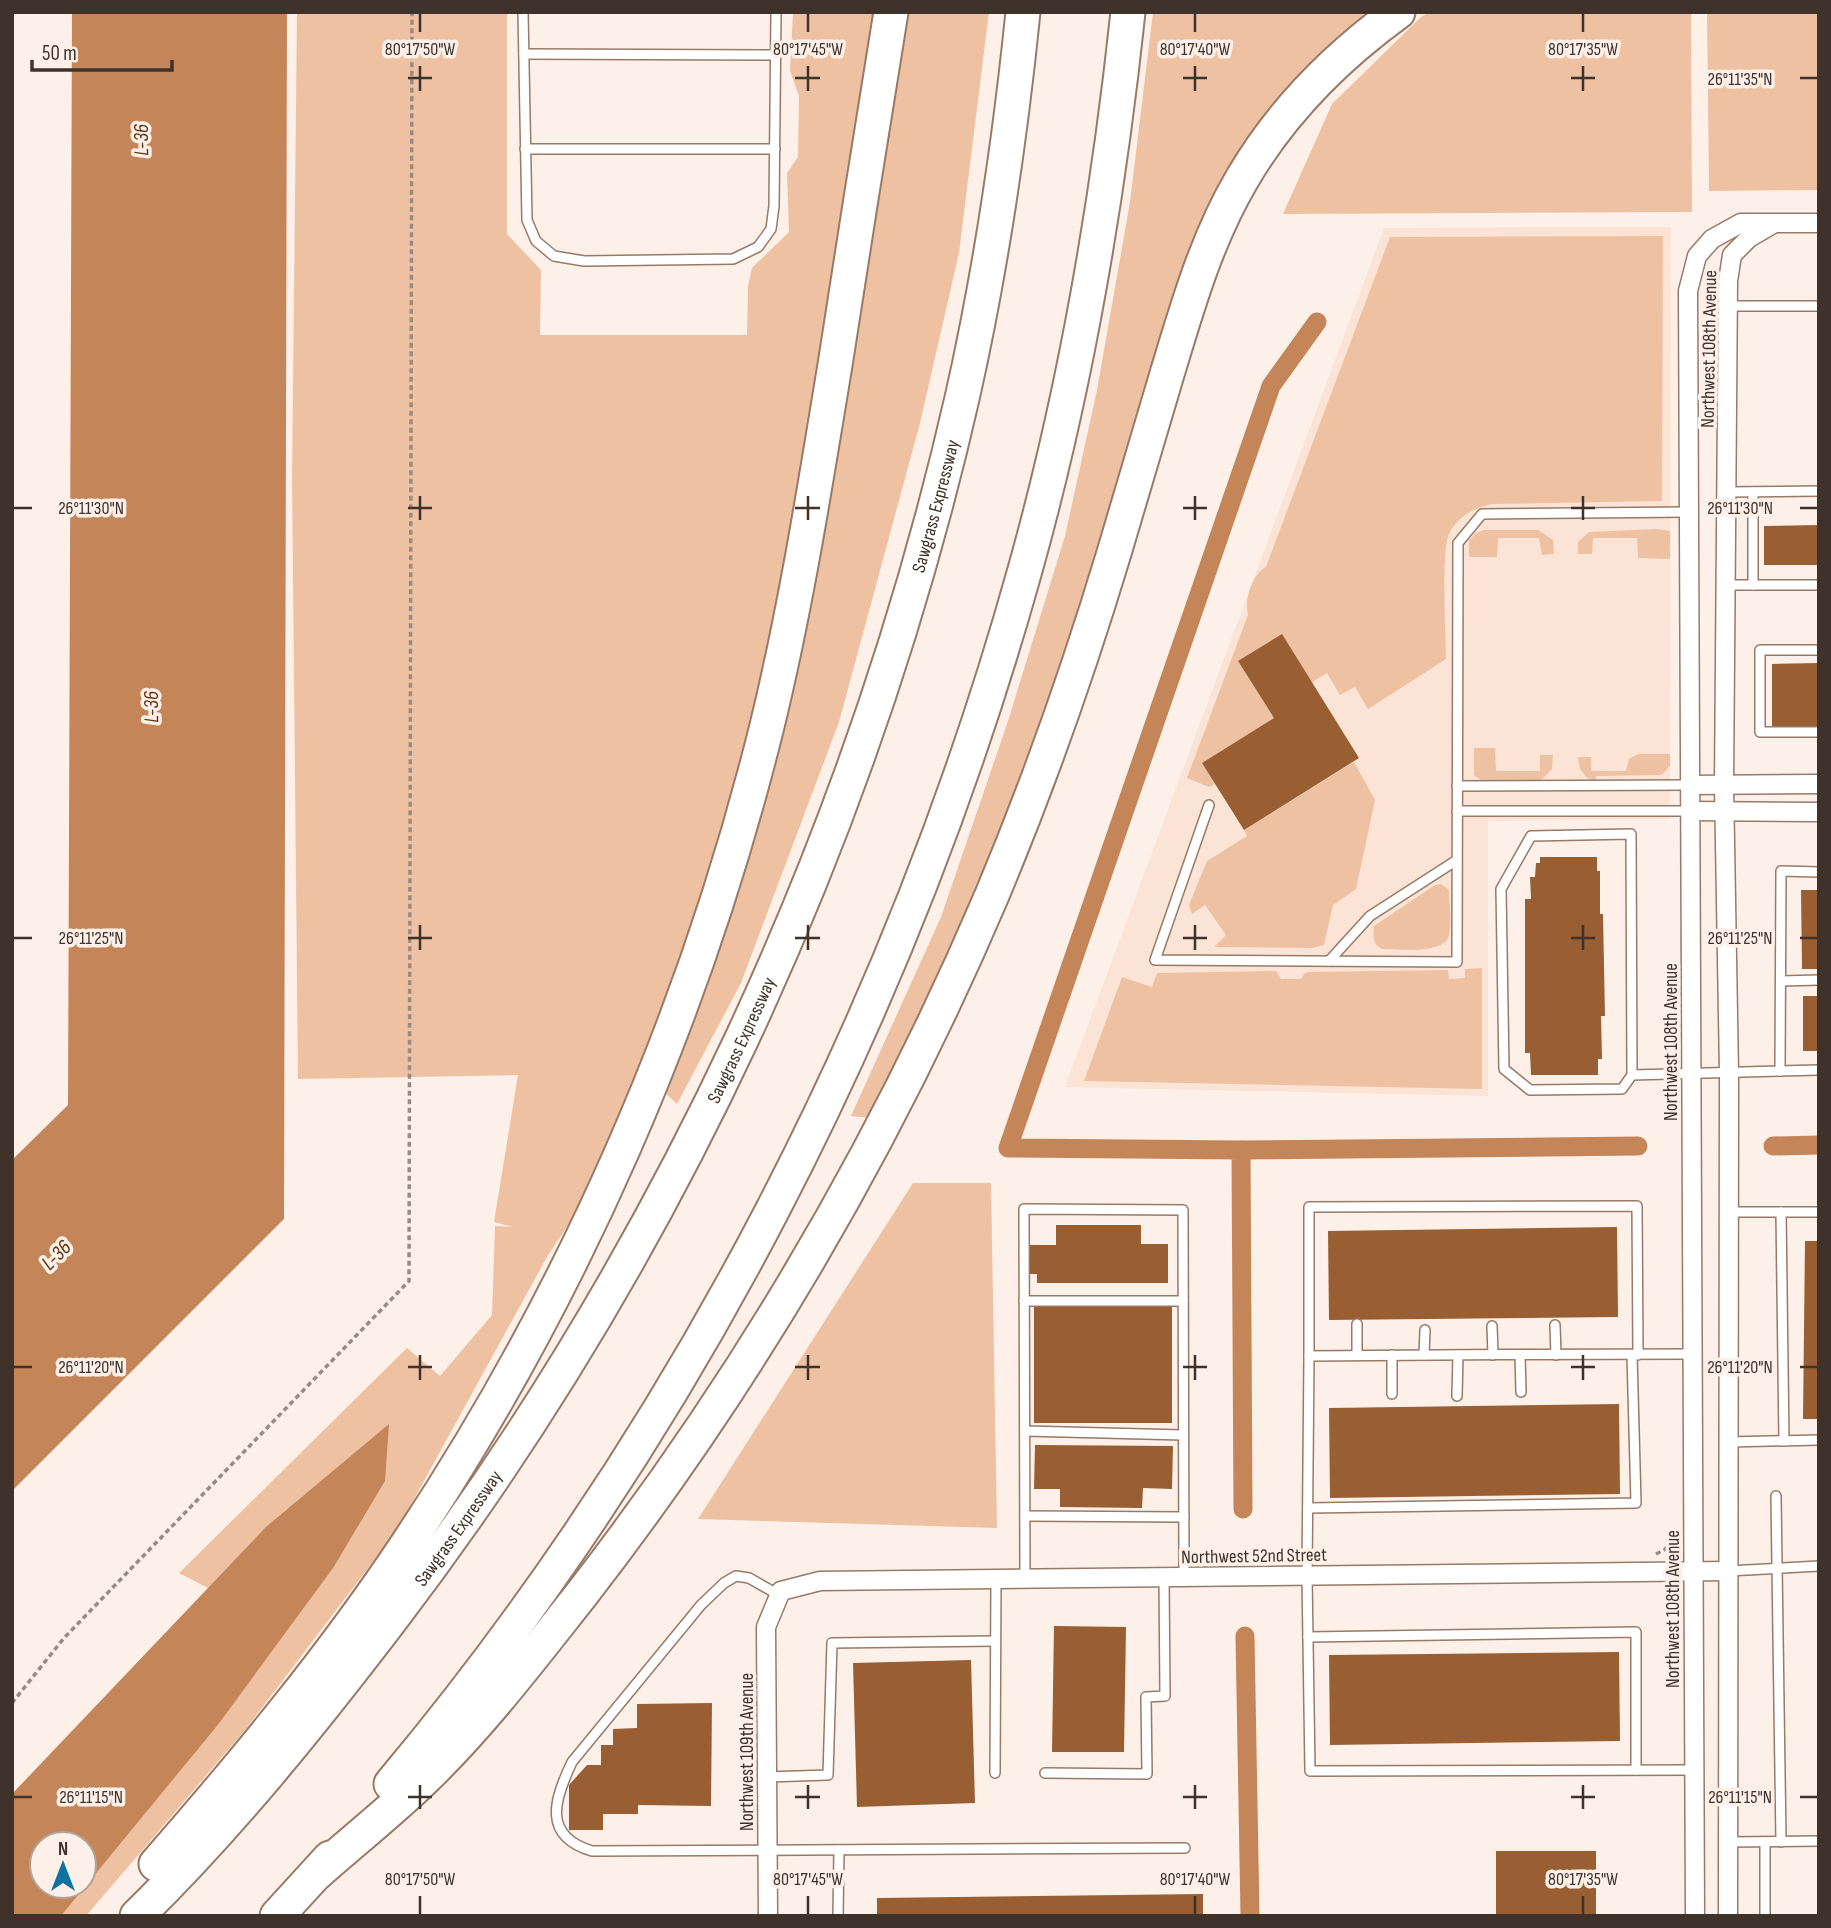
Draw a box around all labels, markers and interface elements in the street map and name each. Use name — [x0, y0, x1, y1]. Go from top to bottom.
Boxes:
scale bar — [32, 28, 172, 72]
text: 80°17'50"W — [385, 39, 455, 60]
text: 80°17'45"W — [773, 39, 843, 60]
text: 80°17'40"W — [1160, 39, 1231, 60]
text: 80°17'35"W — [1548, 39, 1618, 60]
text: 50 m — [42, 41, 77, 66]
text: 26°11'35"N — [1708, 69, 1772, 90]
water label: L-36 — [129, 123, 154, 156]
street label: Northwest 108th Avenue — [1697, 270, 1722, 428]
street label: Sawgrass Expressway — [908, 437, 965, 575]
text: 26°11'30"N — [58, 498, 124, 519]
text: 26°11'30"N — [1707, 498, 1773, 519]
water label: L-36 — [139, 690, 164, 723]
text: 26°11'25"N — [59, 928, 123, 949]
text: 26°11'25"N — [1708, 928, 1772, 949]
street label: Northwest 108th Avenue — [1660, 963, 1683, 1121]
street label: Sawgrass Expressway — [703, 973, 782, 1107]
water label: L-36 — [36, 1235, 77, 1275]
text: 26°11'20"N — [58, 1357, 124, 1378]
text: 26°11'20"N — [1707, 1357, 1773, 1378]
street label: Sawgrass Expressway — [410, 1466, 508, 1591]
street label: Northwest 108th Avenue — [1662, 1530, 1685, 1688]
street label: Northwest 52nd Street — [1181, 1544, 1327, 1569]
street label: Northwest 109th Avenue — [736, 1673, 759, 1831]
text: 26°11'15"N — [59, 1787, 123, 1808]
text: 26°11'15"N — [1708, 1787, 1772, 1808]
north arrow — [28, 1830, 98, 1900]
text: N — [58, 1838, 68, 1861]
text: 80°17'50"W — [385, 1869, 455, 1890]
text: 80°17'45"W — [773, 1869, 843, 1890]
text: 80°17'40"W — [1160, 1869, 1231, 1890]
text: 80°17'35"W — [1548, 1869, 1618, 1890]

